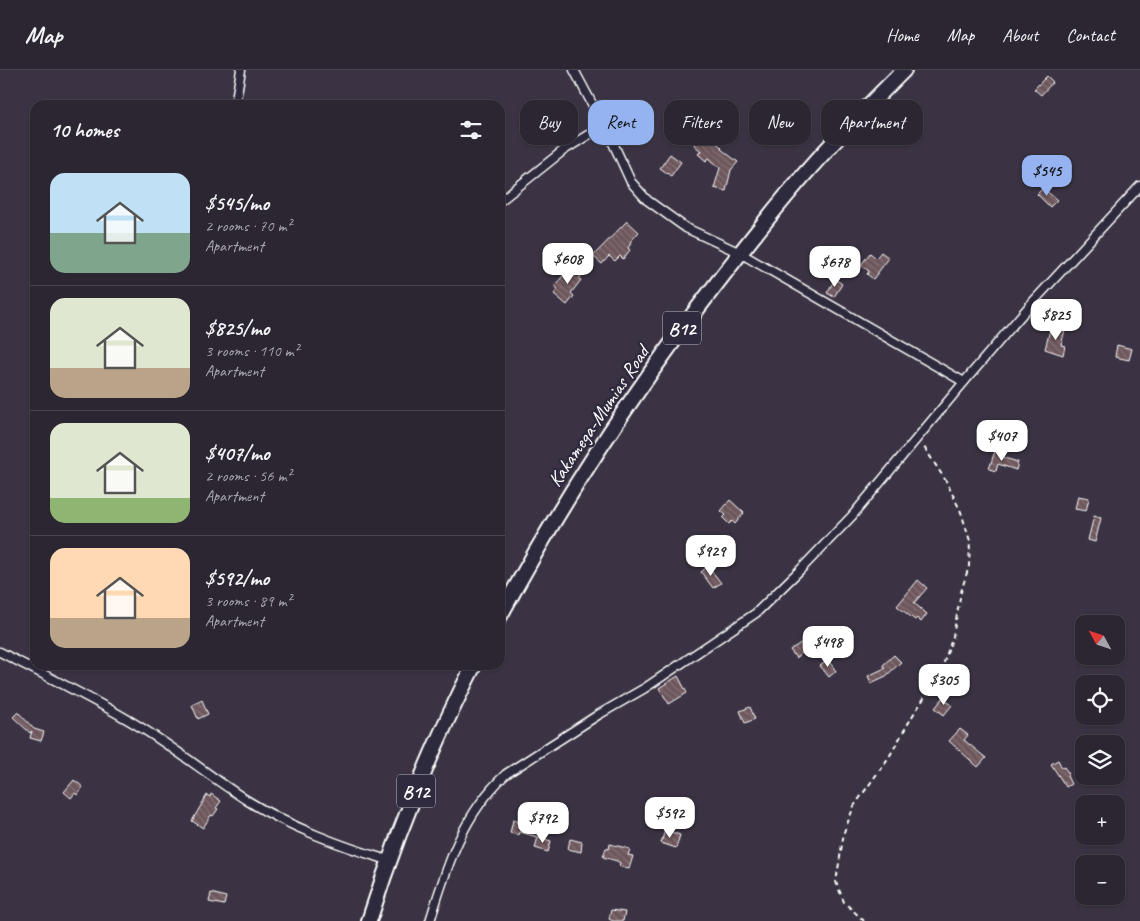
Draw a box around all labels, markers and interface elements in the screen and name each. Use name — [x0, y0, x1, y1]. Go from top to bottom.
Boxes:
text: Map — [25, 20, 62, 50]
text: Home — [886, 24, 919, 46]
text: Map — [947, 24, 974, 46]
text: About — [1002, 24, 1038, 46]
text: Contact — [1066, 24, 1115, 46]
chip: Buy — [520, 100, 578, 145]
chip: Rent — [588, 100, 654, 145]
chip: Filters — [664, 100, 739, 145]
chip: New — [749, 100, 811, 145]
chip: Apartment — [821, 100, 923, 145]
icon: filters — [457, 116, 485, 144]
text: 10 homes — [50, 117, 119, 143]
pin: $545 — [1017, 154, 1077, 197]
text: $545 — [1033, 161, 1061, 181]
text: $545/mo — [205, 190, 269, 216]
icon: home — [90, 193, 150, 253]
text: 2 rooms · 70 m² — [205, 216, 291, 236]
text: Apartment — [205, 236, 264, 256]
pin: $608 — [538, 242, 598, 285]
pin: $678 — [805, 246, 865, 288]
text: $608 — [553, 249, 583, 269]
text: $678 — [820, 252, 850, 272]
pin: $825 — [1026, 298, 1086, 341]
text: $825 — [1042, 305, 1070, 325]
road number: B12 — [663, 312, 701, 344]
text: $825/mo — [205, 315, 269, 341]
icon: home — [90, 318, 150, 378]
street label: Kakamega-Mumias Road — [542, 339, 656, 491]
text: 3 rooms · 110 m² — [205, 341, 299, 361]
text: Apartment — [205, 361, 264, 381]
pin: $407 — [972, 420, 1032, 462]
text: $407 — [988, 426, 1016, 446]
text: $407/mo — [205, 440, 270, 466]
icon: home — [90, 443, 150, 503]
text: 2 rooms · 56 m² — [205, 466, 291, 486]
text: Apartment — [205, 486, 264, 506]
pin: $929 — [681, 534, 741, 577]
text: $929 — [697, 541, 725, 561]
text: $592/mo — [205, 565, 269, 591]
icon: home — [90, 568, 150, 628]
text: 3 rooms · 89 m² — [205, 591, 291, 611]
text: Apartment — [205, 611, 264, 631]
north arrow — [1075, 615, 1125, 665]
map controls — [1075, 615, 1125, 905]
pin: $498 — [798, 626, 858, 668]
text: $498 — [814, 632, 842, 652]
pin: $305 — [914, 664, 974, 706]
text: $305 — [930, 670, 958, 690]
button: locate — [1075, 675, 1125, 725]
button: layers — [1075, 735, 1125, 785]
road number: B12 — [397, 774, 435, 808]
button: + — [1075, 795, 1125, 845]
pin: $592 — [640, 796, 700, 839]
pin: $792 — [513, 802, 573, 844]
text: $592 — [656, 803, 684, 823]
text: $792 — [529, 808, 557, 828]
button: − — [1075, 855, 1125, 905]

